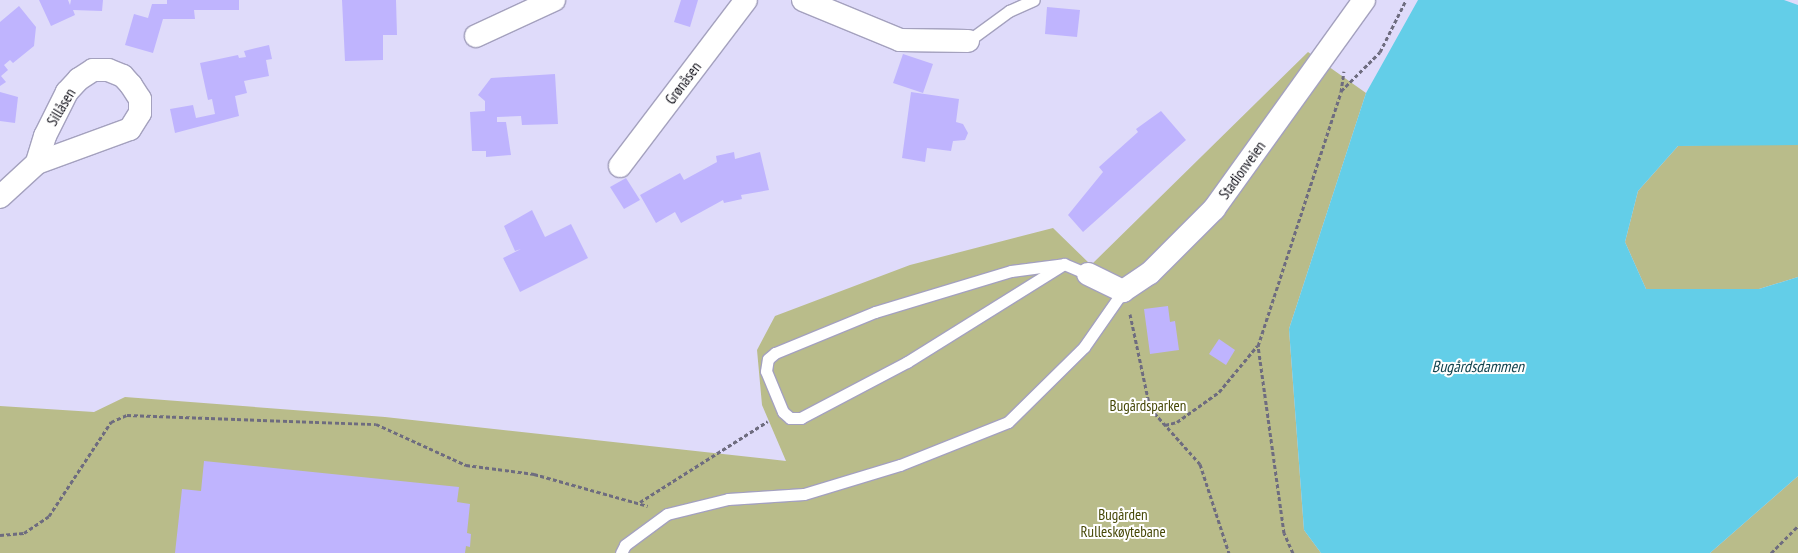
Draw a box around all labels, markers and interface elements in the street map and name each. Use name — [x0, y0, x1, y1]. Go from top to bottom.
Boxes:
street label: Grønåsen — [661, 58, 705, 108]
street label: Sillåsen — [43, 85, 79, 129]
street label: Stadionveien — [1215, 137, 1269, 203]
water label: Bugårdsdammen — [1432, 356, 1524, 376]
park label: Bugårdsparken — [1110, 397, 1186, 415]
park label: Bugården Rulleskøytebane — [1080, 505, 1166, 540]

